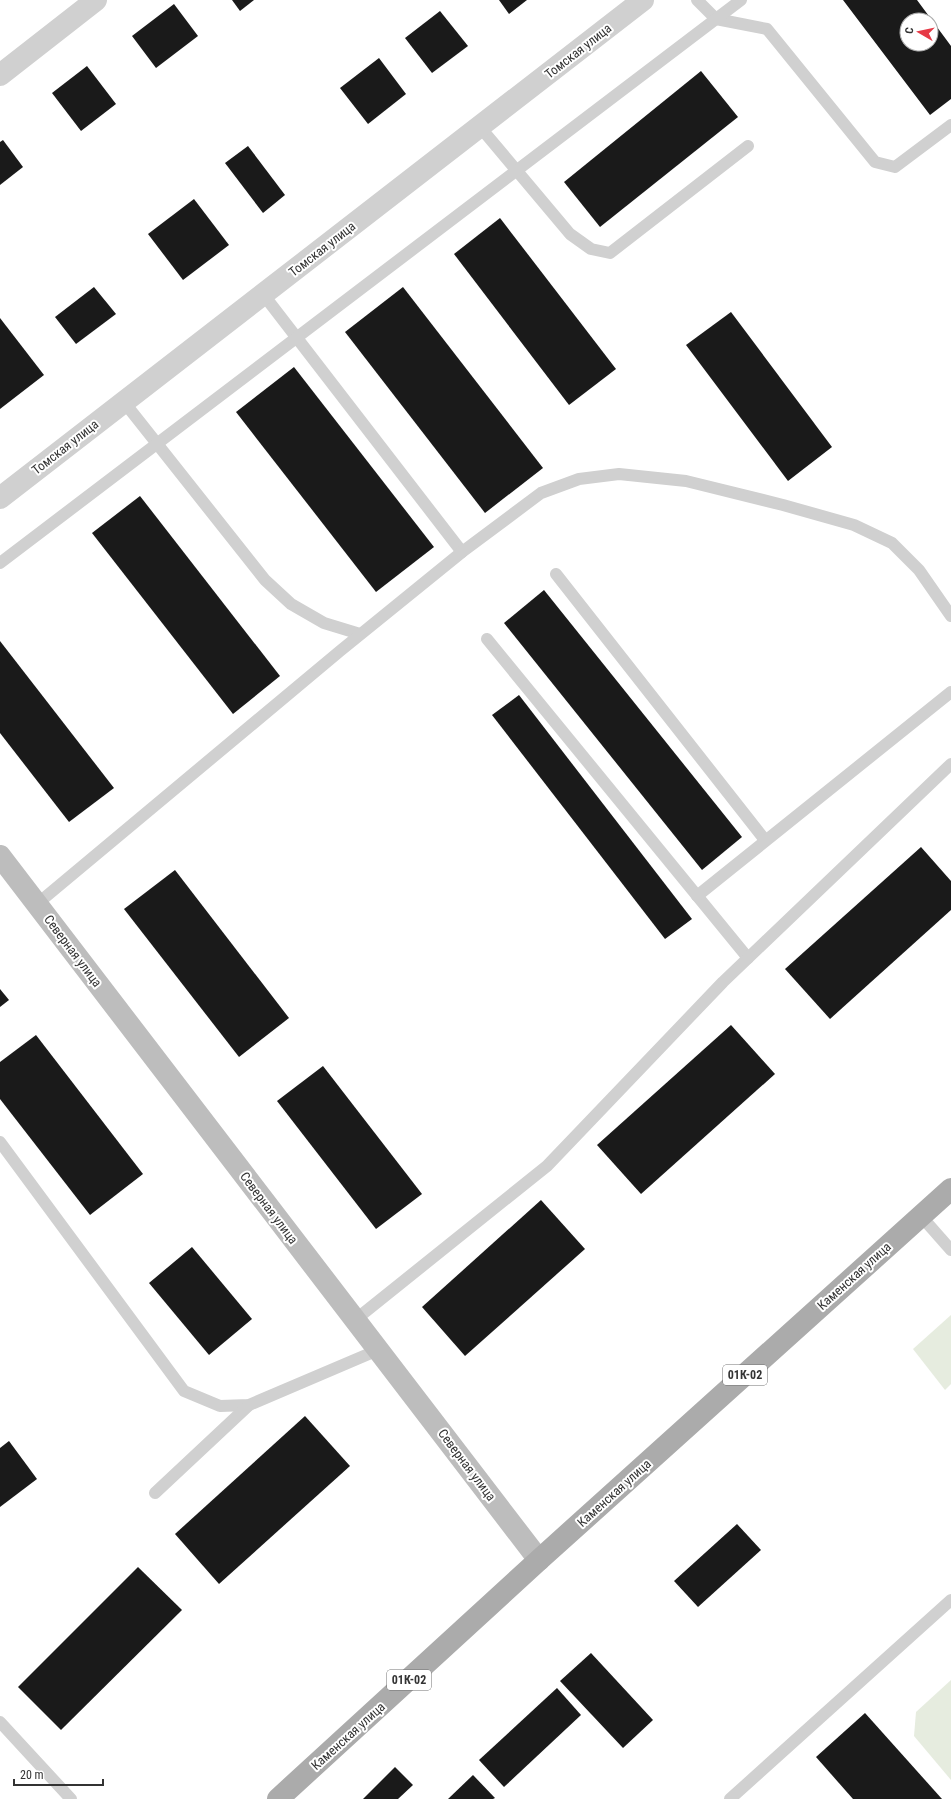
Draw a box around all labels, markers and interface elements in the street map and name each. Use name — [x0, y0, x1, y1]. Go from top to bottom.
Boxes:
north arrow — [899, 12, 939, 52]
street label: Томская улица — [542, 20, 614, 82]
text: С — [903, 26, 917, 35]
street label: Томская улица — [286, 218, 358, 280]
street label: Томская улица — [29, 416, 101, 478]
street label: Северная улица — [41, 912, 105, 990]
street label: Северная улица — [237, 1169, 301, 1247]
street label: Каменская улица — [814, 1239, 894, 1313]
road number: 01К-02 — [723, 1365, 767, 1385]
street label: Северная улица — [435, 1426, 499, 1504]
street label: Каменская улица — [574, 1456, 654, 1530]
road number: 01К-02 — [387, 1670, 431, 1690]
street label: Каменская улица — [308, 1699, 388, 1773]
scale bar — [14, 1761, 103, 1787]
text: 20 m — [20, 1768, 44, 1782]

